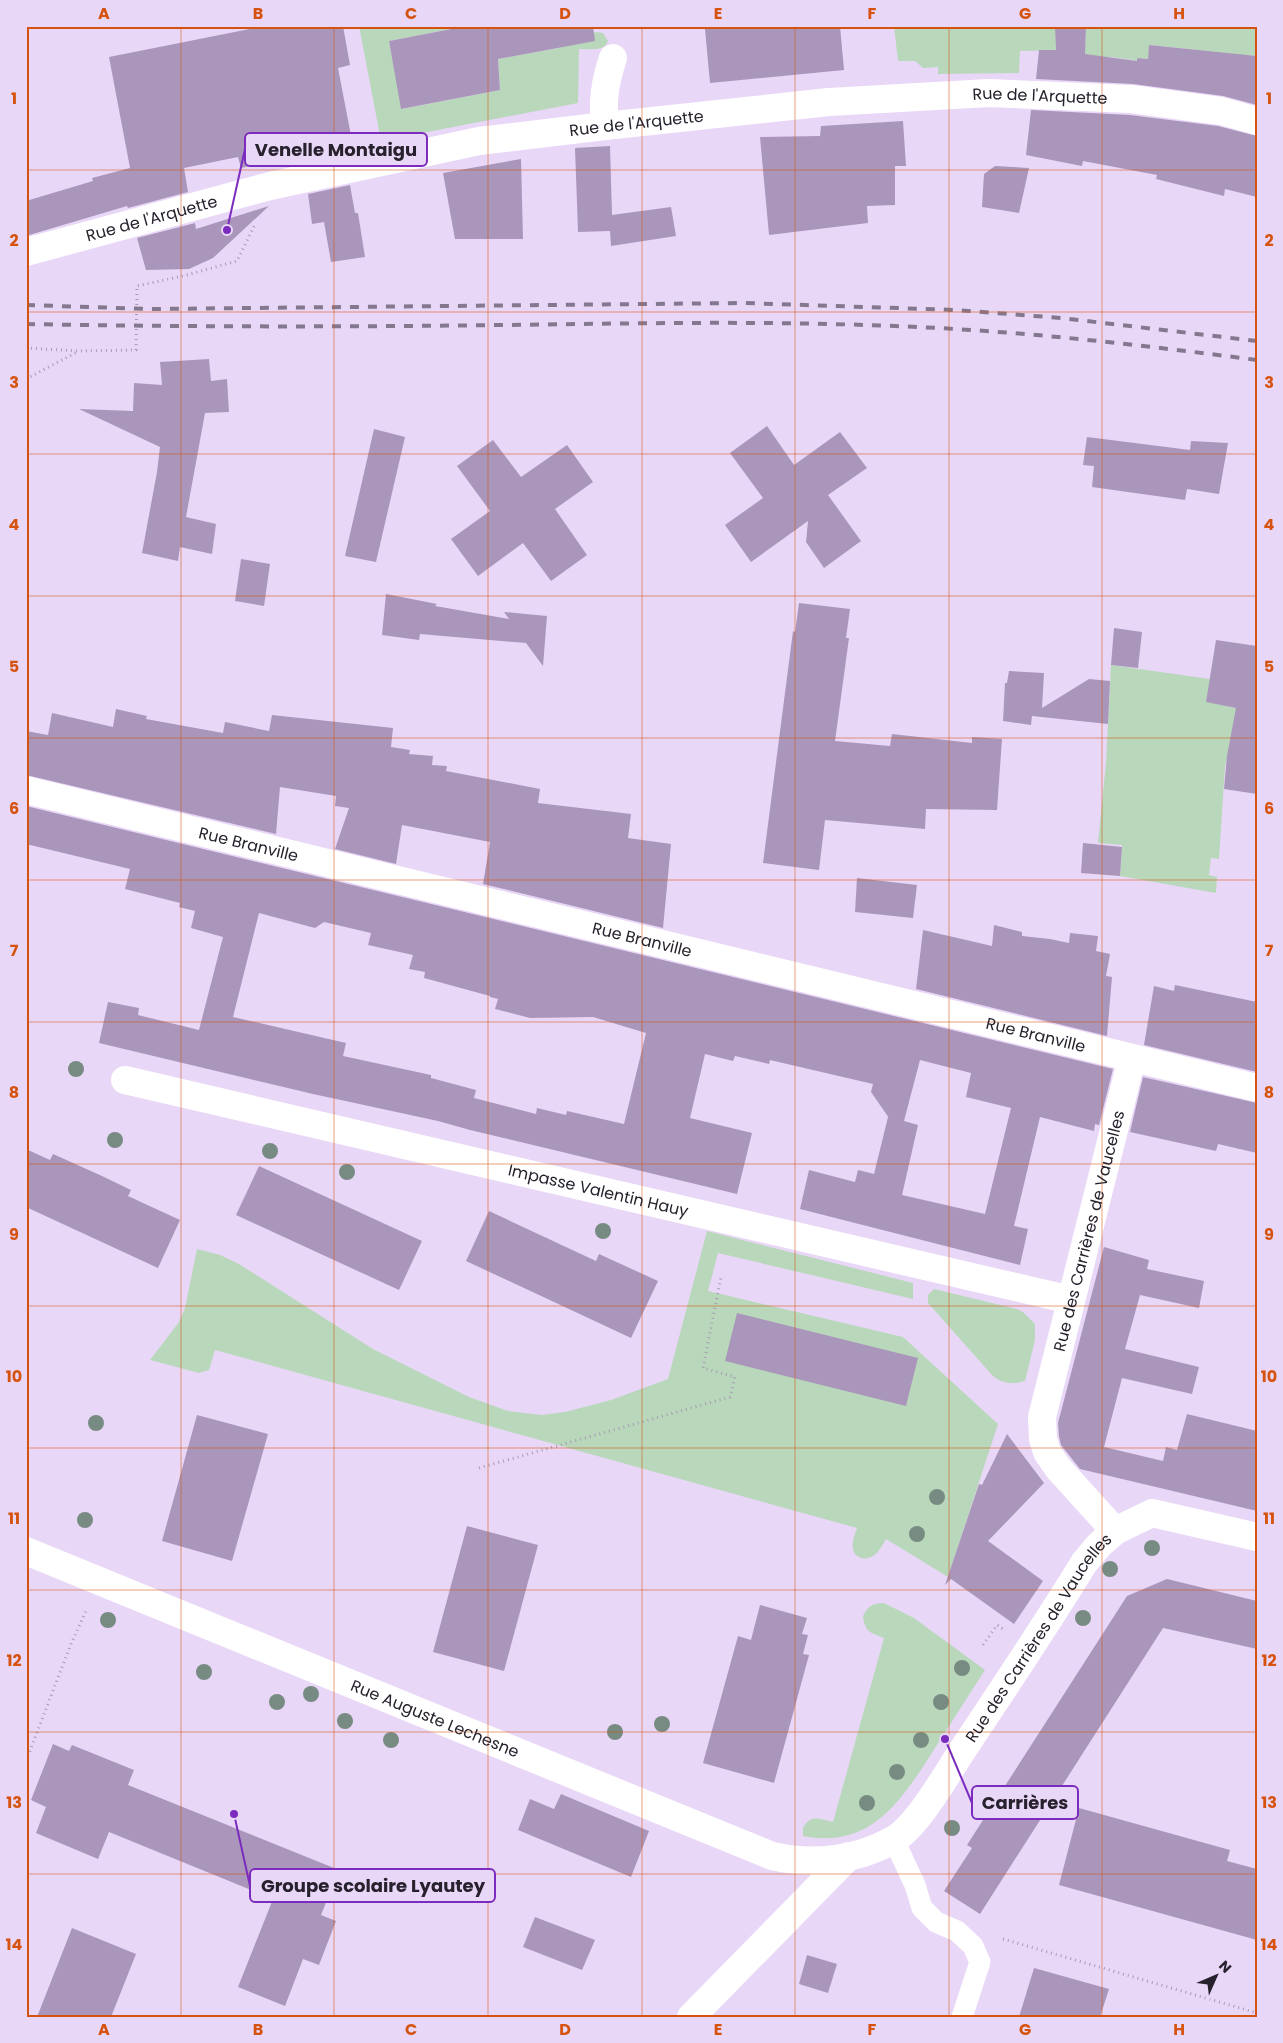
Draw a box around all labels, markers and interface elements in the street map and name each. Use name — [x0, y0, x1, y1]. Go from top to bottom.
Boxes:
text: A — [98, 2, 110, 25]
text: B — [253, 2, 263, 25]
text: C — [405, 2, 417, 25]
text: D — [559, 2, 571, 25]
text: E — [714, 2, 722, 25]
text: F — [868, 2, 877, 25]
text: G — [1019, 2, 1031, 25]
text: H — [1173, 2, 1185, 25]
street label: Rue de l'Arquette — [972, 82, 1108, 110]
text: 1 — [11, 87, 17, 110]
text: 1 — [1266, 87, 1272, 110]
street label: Rue de l'Arquette — [568, 104, 705, 142]
callout: Venelle Montaigu — [245, 133, 427, 166]
text: Venelle Montaigu — [255, 137, 417, 162]
street label: Rue de l'Arquette — [83, 190, 220, 247]
text: 2 — [9, 229, 19, 252]
text: 2 — [1264, 229, 1274, 252]
text: 3 — [9, 371, 19, 394]
text: 3 — [1264, 371, 1274, 394]
text: 4 — [9, 513, 20, 536]
text: 4 — [1264, 513, 1275, 536]
text: 5 — [9, 655, 19, 678]
text: 5 — [1264, 655, 1274, 678]
text: 6 — [9, 797, 19, 820]
text: 6 — [1264, 797, 1274, 820]
street label: Rue Branville — [196, 821, 301, 868]
street label: Rue Branville — [590, 917, 694, 963]
text: 7 — [10, 939, 19, 962]
text: 7 — [1265, 939, 1274, 962]
street label: Rue Branville — [984, 1012, 1088, 1058]
text: 8 — [9, 1081, 19, 1104]
text: 8 — [1264, 1081, 1274, 1104]
street label: Rue des Carrières de Vaucelles — [1048, 1108, 1130, 1354]
street label: Impasse Valentin Hauy — [506, 1159, 691, 1223]
text: 9 — [9, 1223, 19, 1246]
text: 9 — [1264, 1223, 1274, 1246]
text: 10 — [6, 1365, 22, 1388]
text: 10 — [1261, 1365, 1277, 1388]
text: 11 — [8, 1507, 20, 1530]
text: 11 — [1263, 1507, 1275, 1530]
street label: Rue des Carrières de Vaucelles — [960, 1528, 1117, 1747]
text: 12 — [6, 1649, 22, 1672]
text: 12 — [1261, 1649, 1277, 1672]
street label: Rue Auguste Lechesne — [347, 1674, 523, 1763]
callout: Carrières — [972, 1786, 1078, 1819]
text: Carrières — [982, 1790, 1068, 1815]
text: 13 — [6, 1791, 22, 1814]
text: 13 — [1261, 1791, 1277, 1814]
callout: Groupe scolaire Lyautey — [250, 1869, 495, 1902]
text: Groupe scolaire Lyautey — [261, 1873, 486, 1898]
text: 14 — [6, 1933, 23, 1956]
text: 14 — [1261, 1933, 1278, 1956]
north arrow — [1190, 1950, 1240, 2000]
text: N — [1214, 1956, 1236, 1978]
text: A — [98, 2018, 110, 2041]
text: B — [253, 2018, 263, 2041]
text: C — [405, 2018, 417, 2041]
text: D — [559, 2018, 571, 2041]
text: E — [714, 2018, 722, 2041]
text: F — [868, 2018, 877, 2041]
text: G — [1019, 2018, 1031, 2041]
text: H — [1173, 2018, 1185, 2041]

